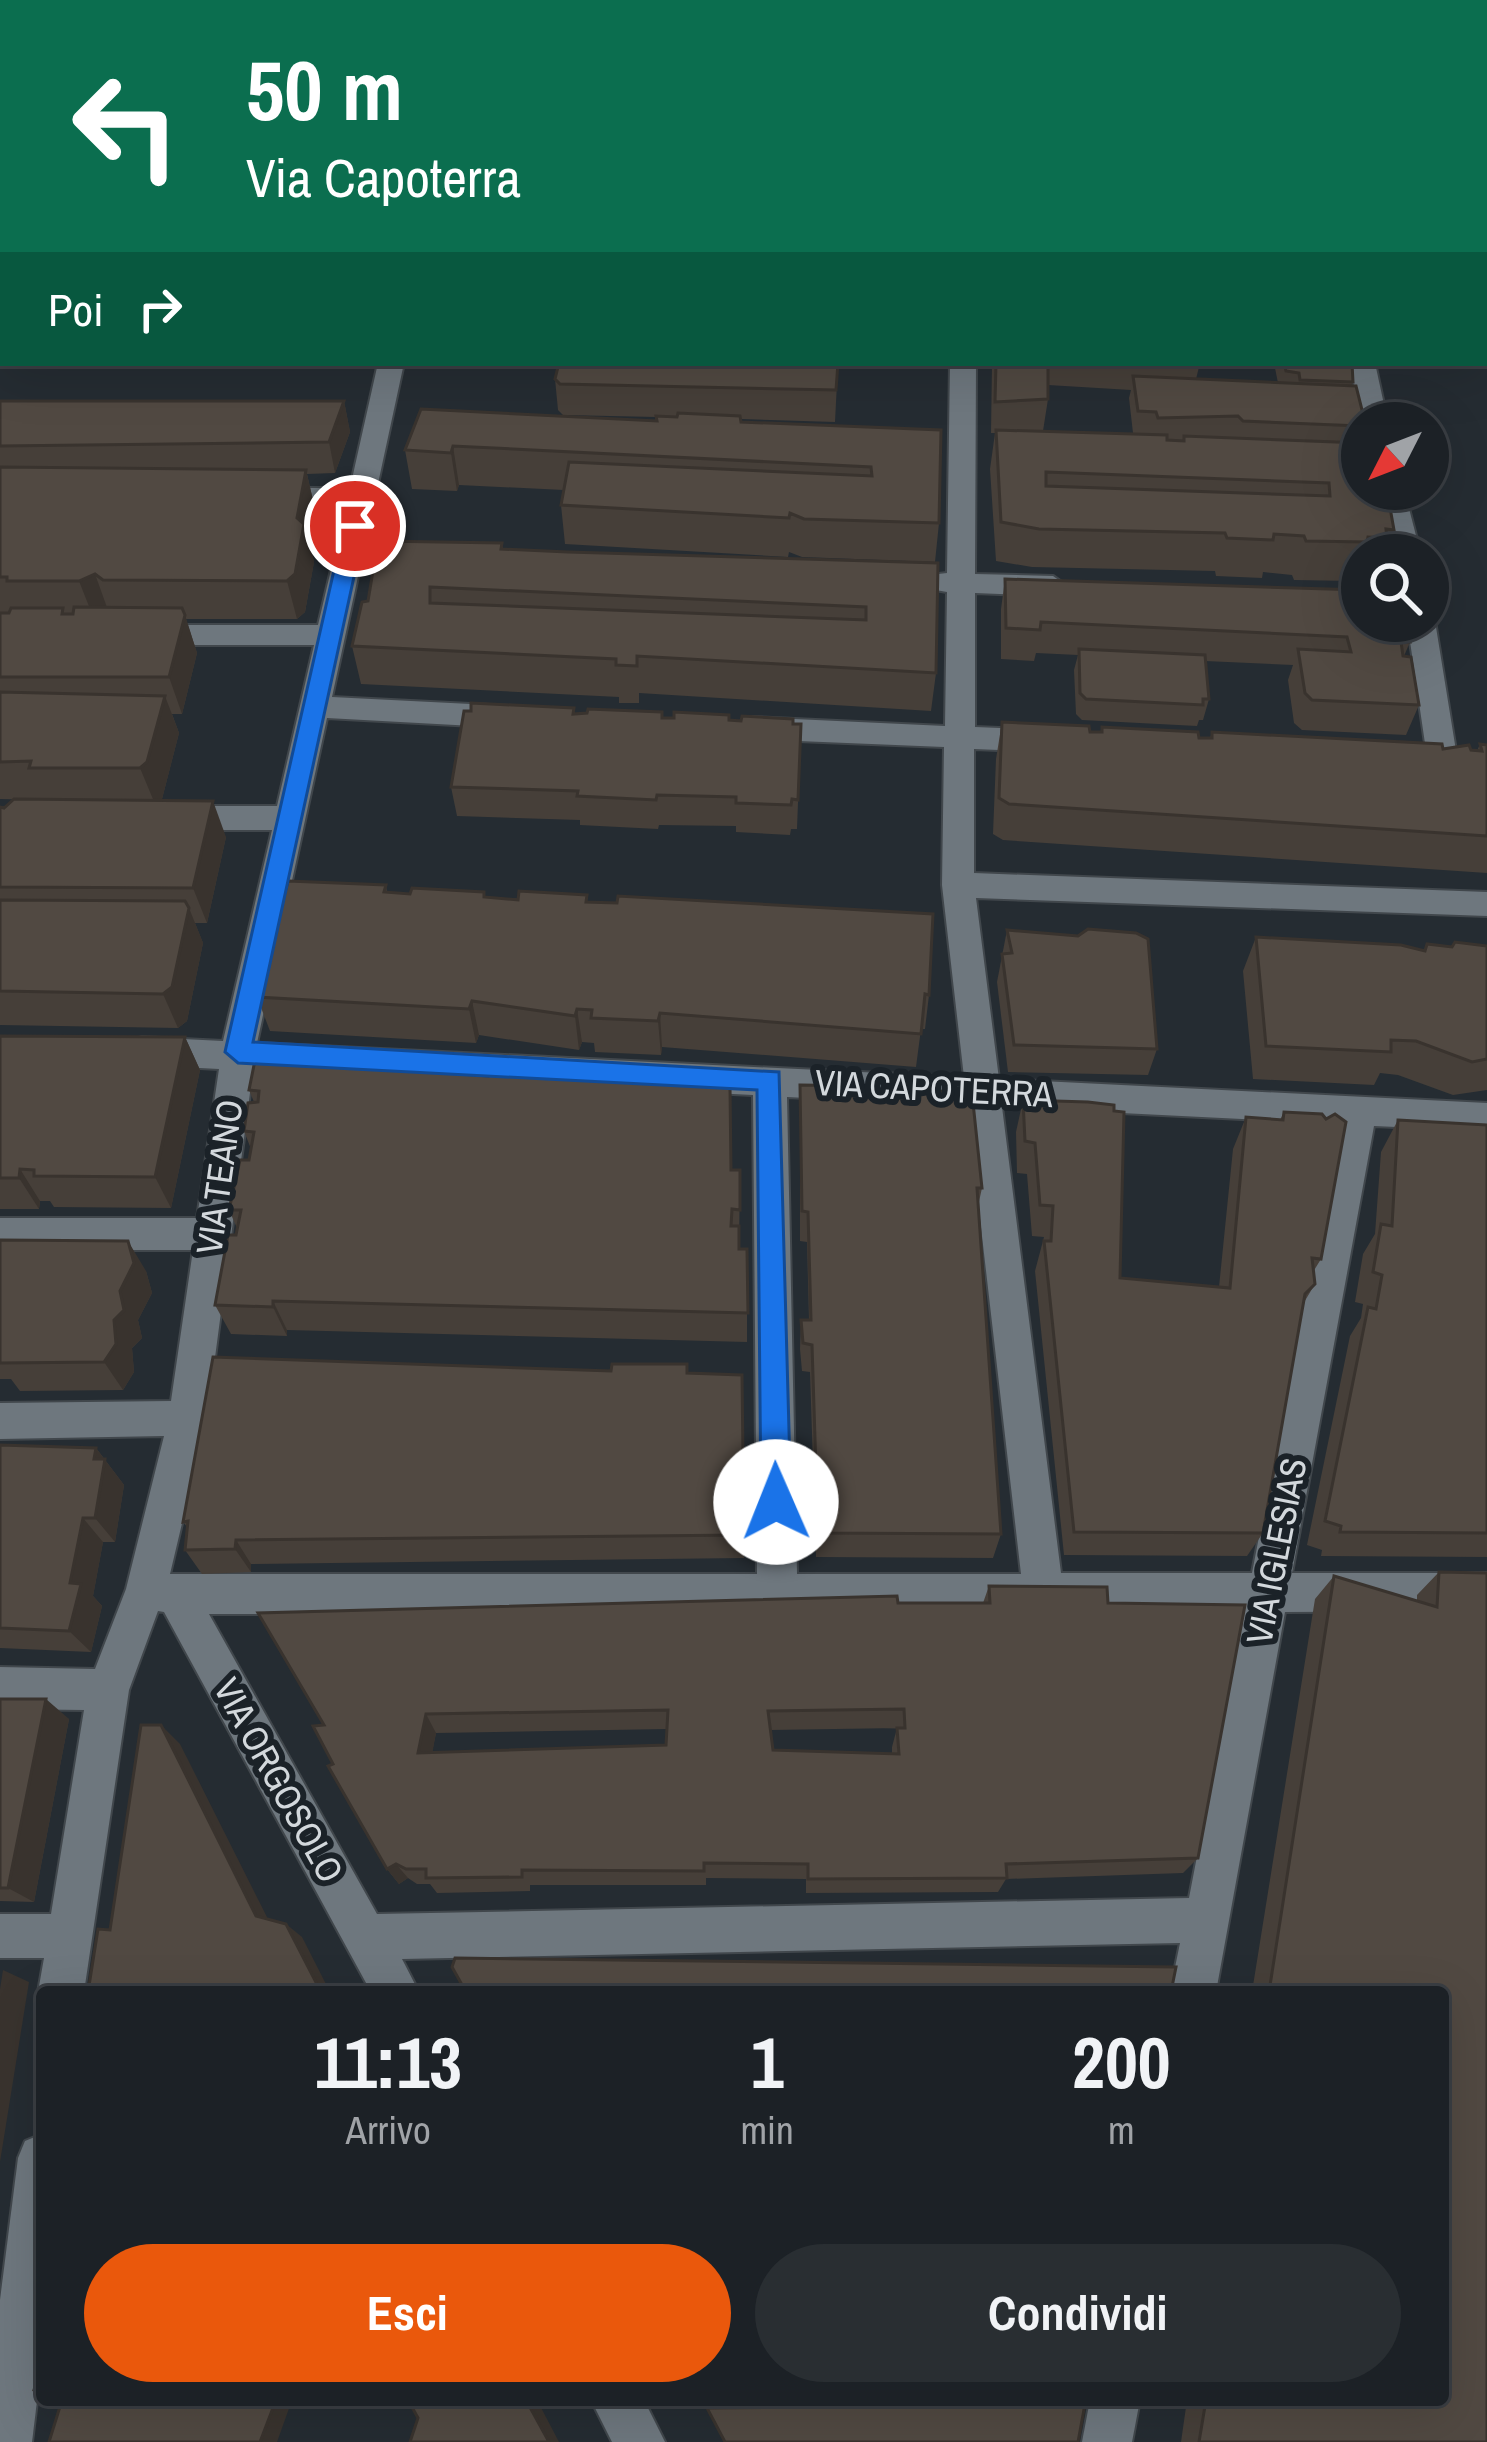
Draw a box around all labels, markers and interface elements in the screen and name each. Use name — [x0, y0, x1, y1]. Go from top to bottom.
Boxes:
text: 50 m — [246, 33, 403, 146]
icon: left — [48, 48, 204, 204]
text: Via Capoterra — [246, 141, 521, 214]
icon: right — [127, 276, 193, 342]
text: Poi — [48, 279, 103, 340]
north arrow — [1341, 402, 1449, 510]
map controls — [1341, 402, 1449, 642]
pin — [304, 475, 406, 577]
icon: arrive — [322, 493, 388, 559]
button: search — [1341, 534, 1449, 642]
street label: VIA CAPOTERRA — [814, 1058, 1054, 1118]
street label: VIA TEANO — [184, 1097, 254, 1257]
position arrow — [713, 1439, 839, 1565]
street label: VIA IGLESIAS — [1234, 1454, 1318, 1648]
street label: VIA ORGOSOLO — [203, 1669, 355, 1891]
text: 11:13 — [314, 2013, 462, 2110]
text: 1 — [751, 2013, 784, 2110]
text: 200 — [1072, 2013, 1171, 2110]
text: Arrivo — [346, 2104, 431, 2156]
text: min — [740, 2104, 794, 2156]
text: m — [1108, 2104, 1135, 2156]
button: Esci — [84, 2244, 731, 2382]
button: Condividi — [755, 2244, 1401, 2382]

